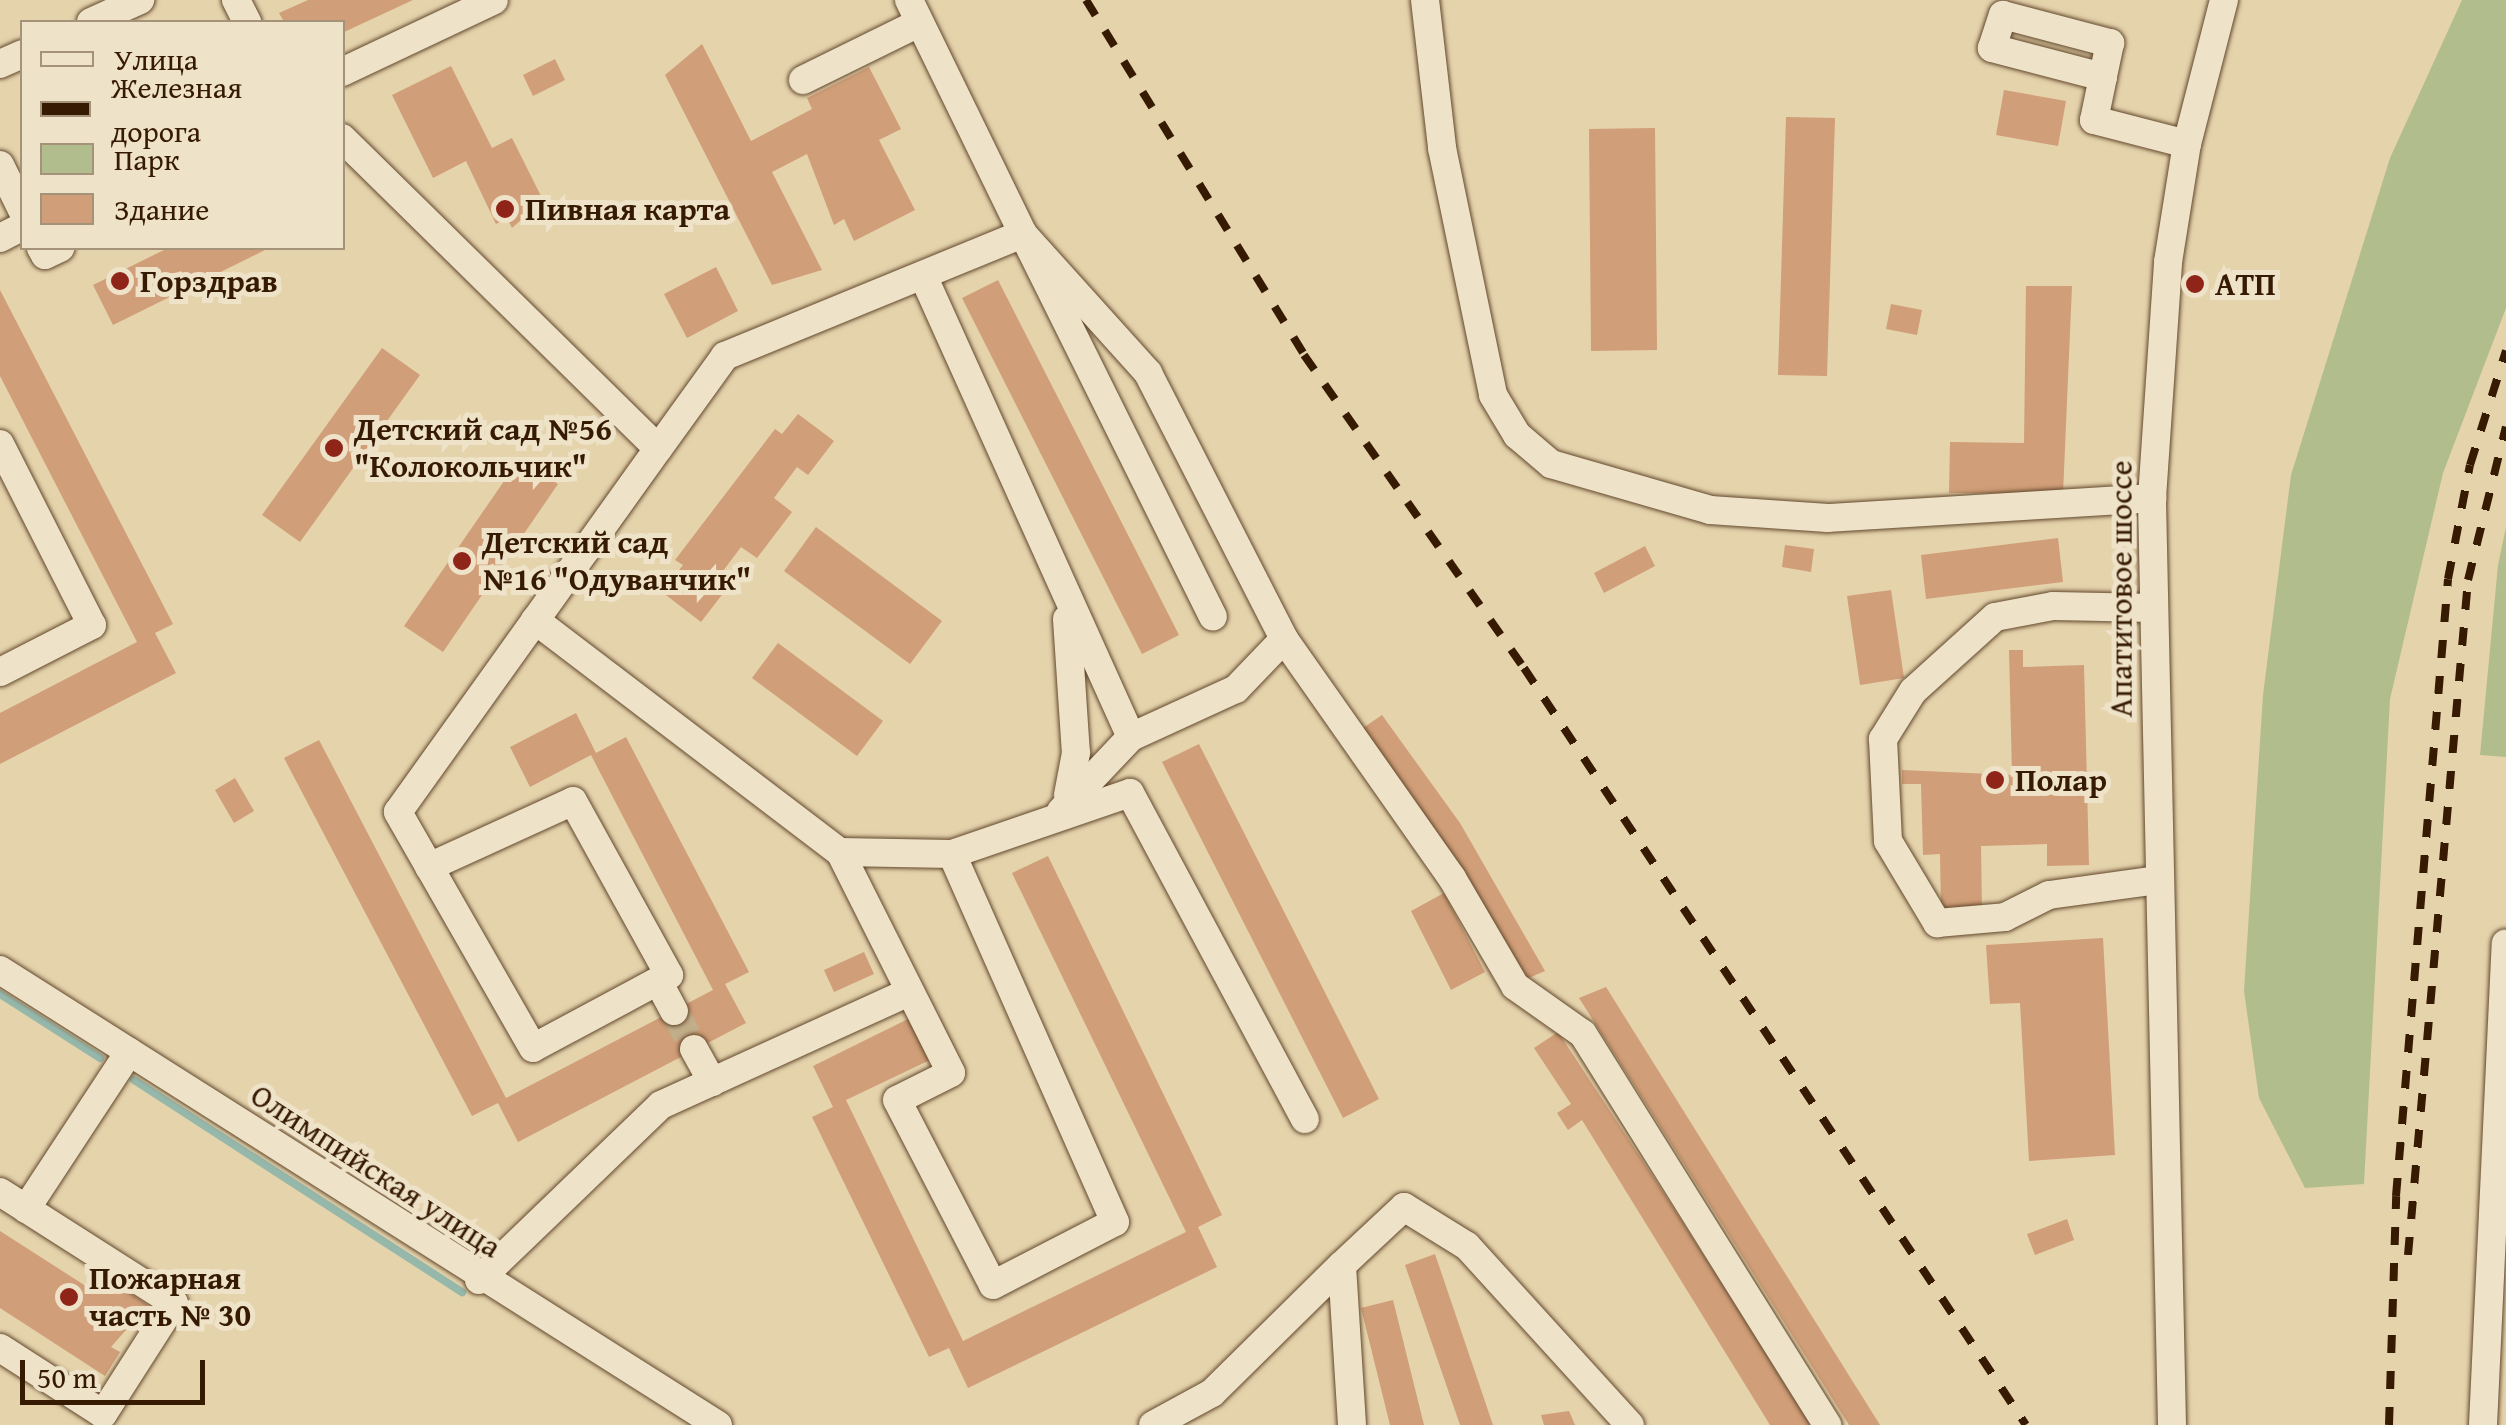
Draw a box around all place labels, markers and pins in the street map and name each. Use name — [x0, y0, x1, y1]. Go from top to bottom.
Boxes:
place label: Пивная карта — [525, 190, 730, 228]
marker: Пивная карта — [494, 198, 516, 220]
place label: Горздрав — [140, 262, 278, 300]
place label: АТП — [2215, 265, 2276, 303]
marker: Горздрав — [109, 270, 131, 292]
marker: АТП — [2184, 273, 2206, 295]
place label: Детский сад №56 "Колокольчик" — [354, 411, 612, 486]
marker: Детский сад №56 "Колокольчик" — [323, 437, 345, 459]
place label: Детский сад №16 "Одуванчик" — [482, 524, 751, 599]
marker: Детский сад №16 "Одуванчик" — [451, 550, 473, 572]
place label: Полар — [2015, 761, 2107, 799]
marker: Полар — [1984, 769, 2006, 791]
place label: Пожарная часть № 30 — [89, 1260, 251, 1335]
marker: Пожарная часть № 30 — [58, 1286, 80, 1308]

